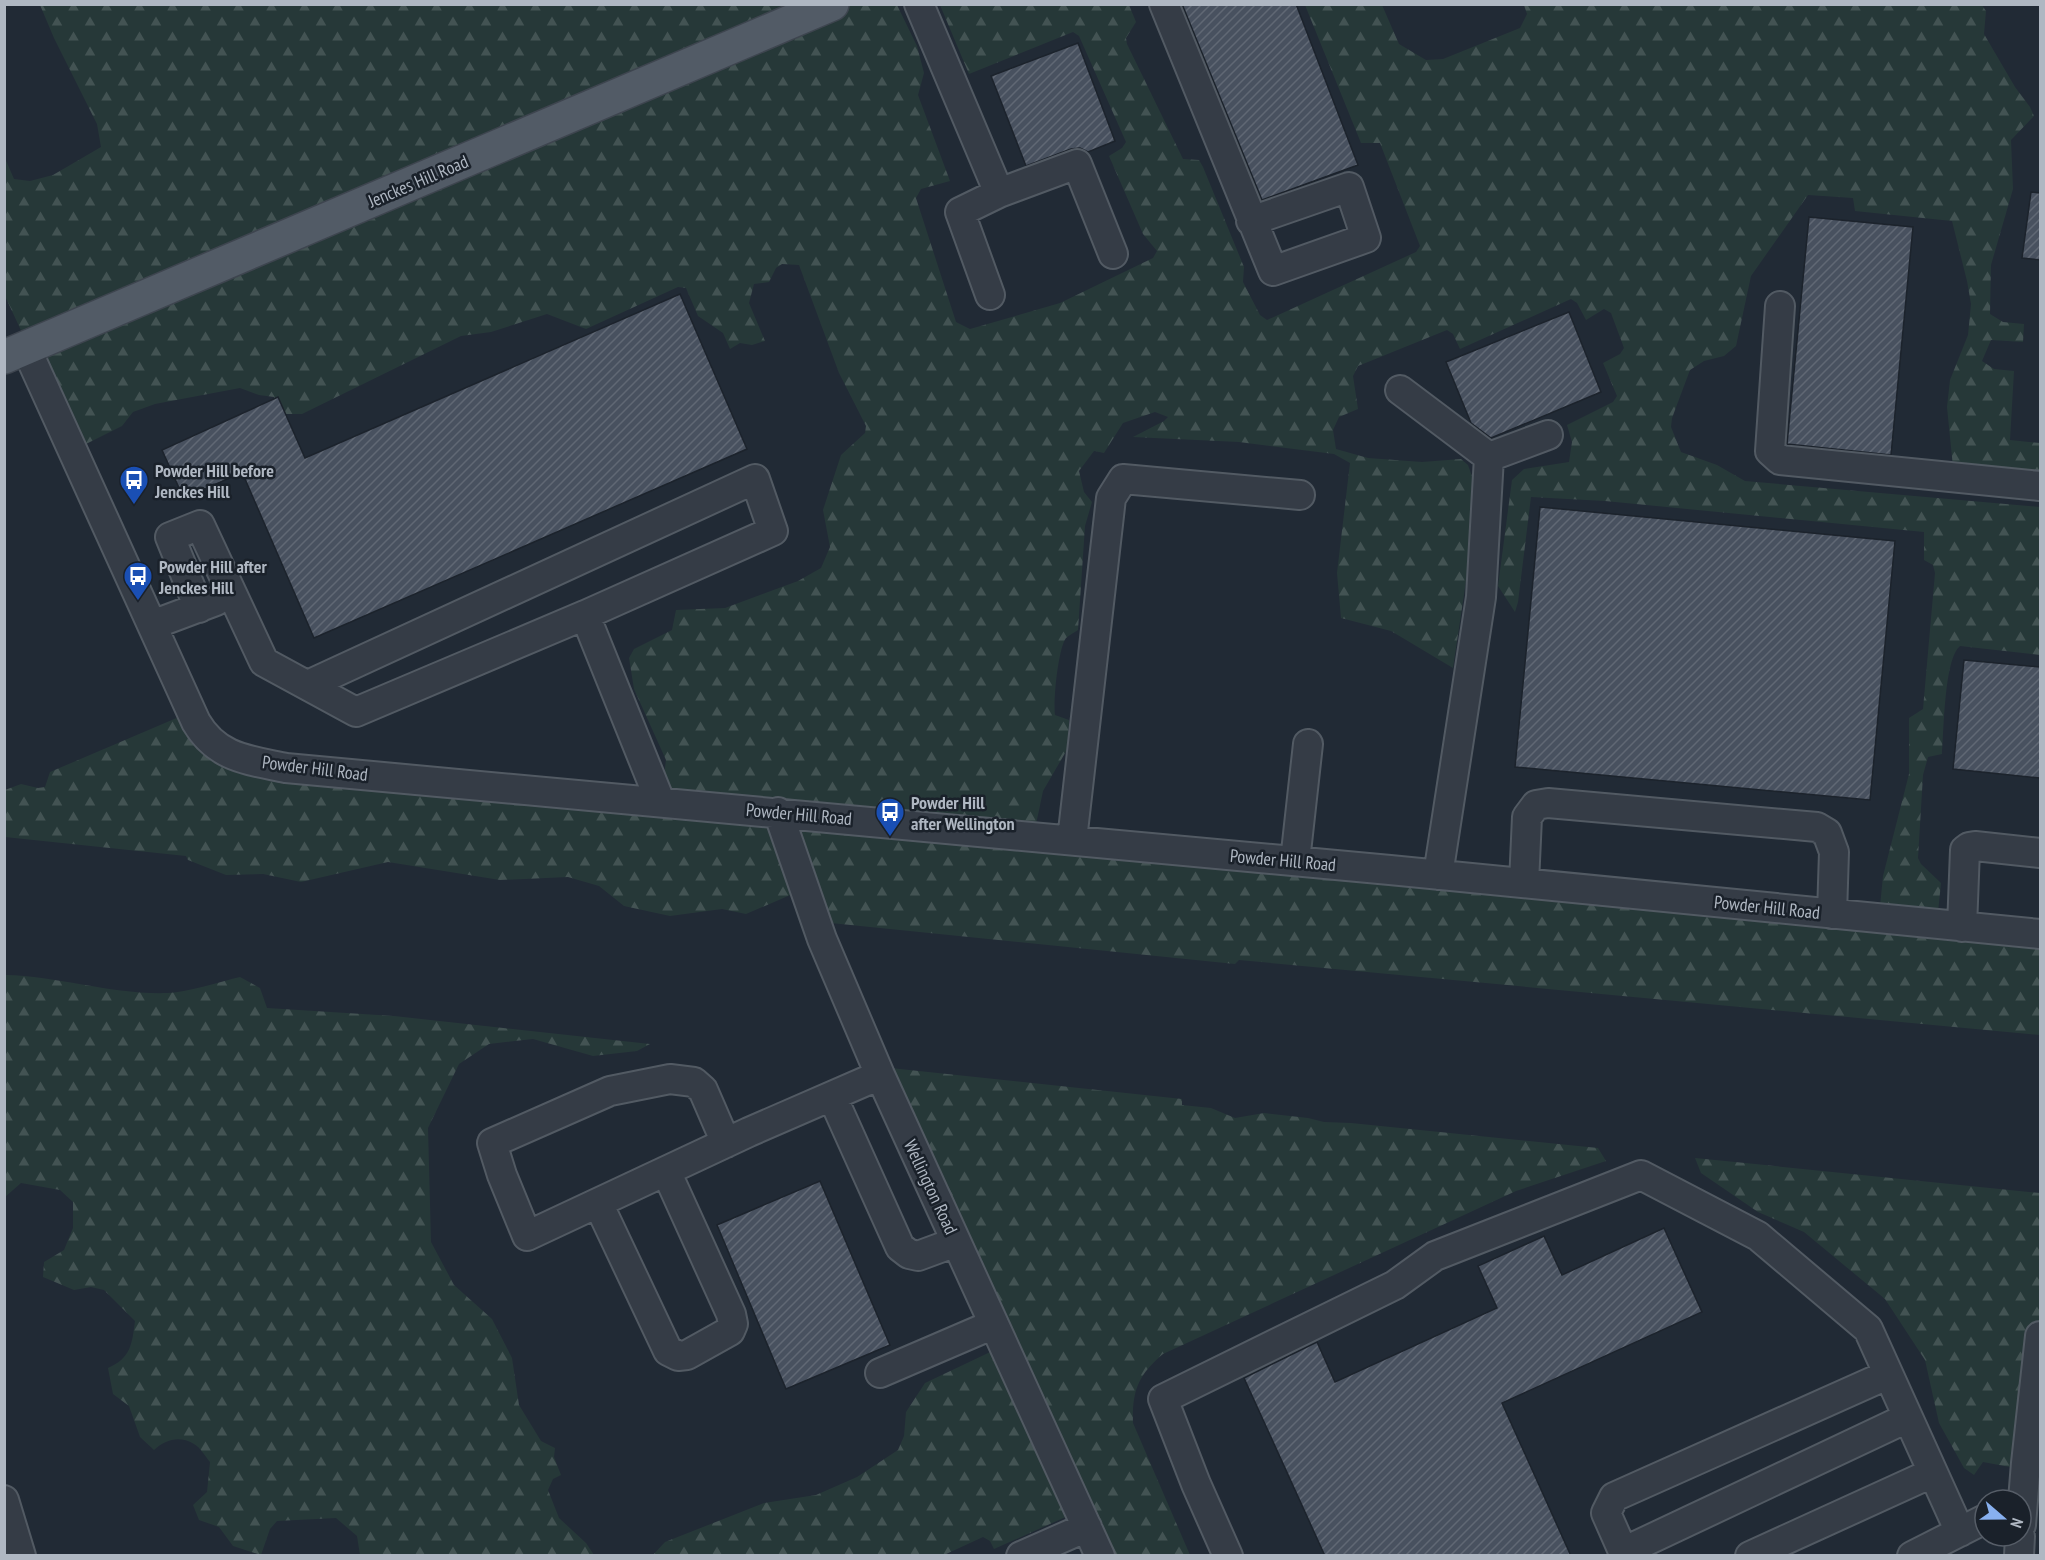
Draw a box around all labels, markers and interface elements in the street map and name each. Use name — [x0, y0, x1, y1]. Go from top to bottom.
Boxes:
street label: Jenckes Hill Road — [363, 150, 472, 213]
place label: Powder Hill before Jenckes Hill — [154, 459, 274, 503]
bus stop icon: Powder Hill before Jenckes Hill — [118, 464, 150, 506]
place label: Powder Hill after Jenckes Hill — [158, 555, 268, 599]
bus stop icon: Powder Hill after Jenckes Hill — [122, 560, 154, 602]
street label: Powder Hill Road — [261, 750, 369, 786]
place label: Powder Hill after Wellington — [911, 791, 1015, 835]
bus stop icon: Powder Hill after Wellington — [874, 796, 906, 838]
street label: Powder Hill Road — [745, 798, 853, 830]
street label: Powder Hill Road — [1229, 844, 1337, 876]
street label: Powder Hill Road — [1713, 890, 1821, 924]
street label: Wellington Road — [899, 1136, 963, 1238]
north arrow — [1973, 1488, 2033, 1548]
text: N — [2006, 1516, 2028, 1531]

